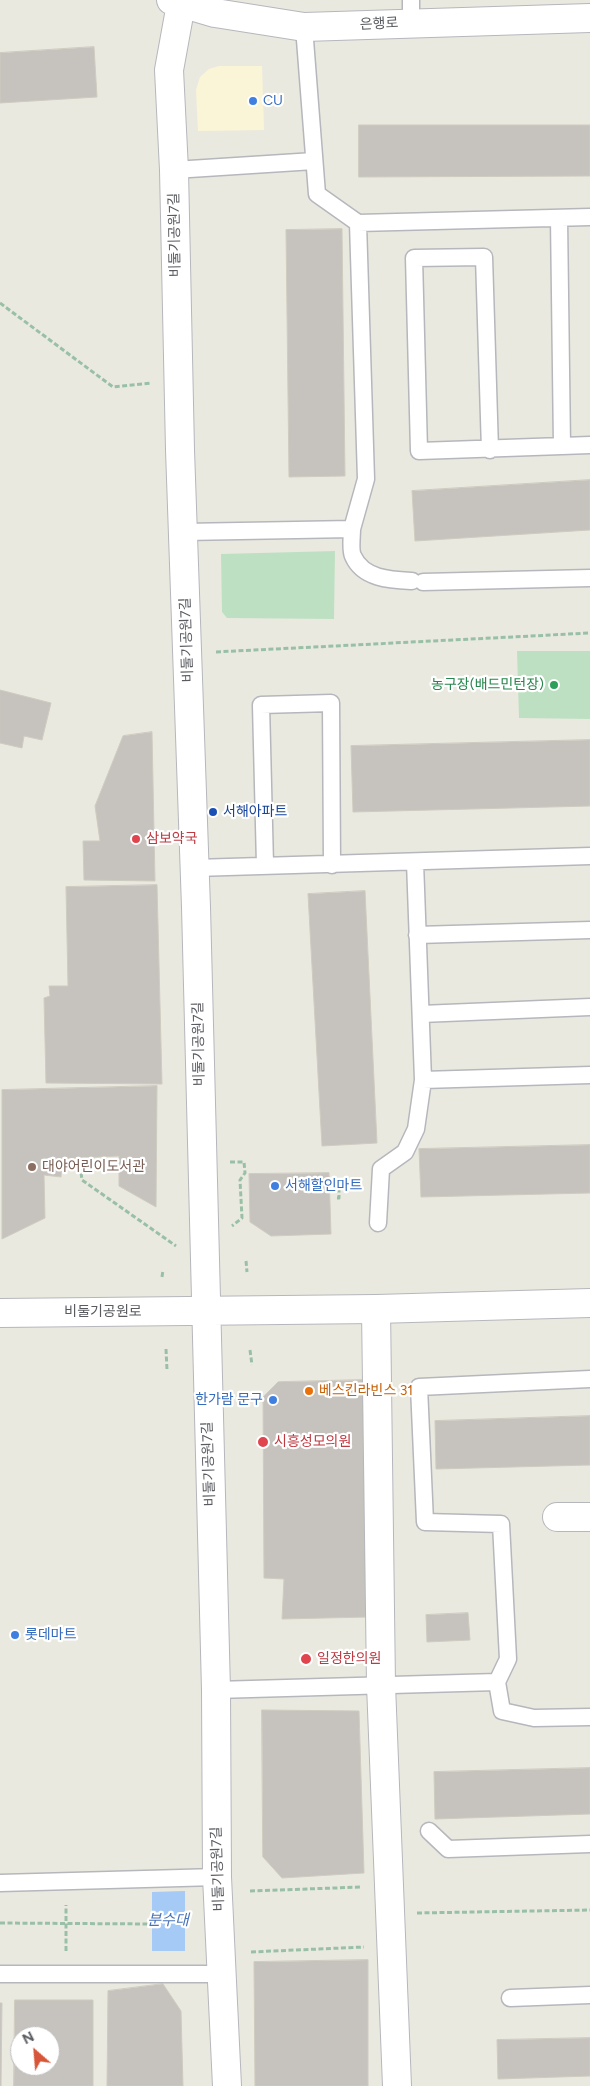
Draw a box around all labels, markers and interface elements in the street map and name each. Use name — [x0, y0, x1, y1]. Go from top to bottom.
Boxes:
street label: 은행로 — [359, 15, 399, 33]
place label: CU — [263, 93, 283, 109]
marker: CU — [247, 95, 259, 107]
street label: 비둘기공원7길 — [166, 192, 184, 278]
street label: 비둘기공원7길 — [177, 597, 197, 683]
place label: 농구장(배드민턴장) — [431, 677, 544, 693]
marker: 농구장(배드민턴장) — [548, 679, 560, 691]
place label: 서해아파트 — [223, 804, 287, 820]
marker: 서해아파트 — [207, 806, 219, 818]
place label: 삼보약국 — [146, 831, 198, 847]
marker: 삼보약국 — [130, 833, 142, 845]
street label: 비둘기공원7길 — [190, 1001, 208, 1087]
place label: 대야어린이도서관 — [42, 1159, 145, 1175]
marker: 대야어린이도서관 — [26, 1161, 38, 1173]
place label: 서해할인마트 — [285, 1178, 362, 1194]
marker: 서해할인마트 — [269, 1180, 281, 1192]
street label: 비둘기공원로 — [64, 1304, 142, 1320]
place label: 베스킨라빈스 31 — [319, 1383, 413, 1399]
marker: 베스킨라빈스 31 — [303, 1385, 315, 1397]
place label: 한가람 문구 — [195, 1392, 263, 1408]
marker: 한가람 문구 — [267, 1394, 279, 1406]
street label: 비둘기공원7길 — [199, 1421, 219, 1507]
place label: 시흥성모의원 — [274, 1434, 351, 1450]
marker: 시흥성모의원 — [256, 1435, 270, 1449]
place label: 롯데마트 — [25, 1627, 77, 1643]
marker: 롯데마트 — [9, 1629, 21, 1641]
place label: 일정한의원 — [317, 1651, 381, 1667]
marker: 일정한의원 — [299, 1652, 313, 1666]
street label: 비둘기공원7길 — [208, 1826, 228, 1912]
water label: 분수대 — [147, 1912, 189, 1930]
north arrow — [10, 2026, 60, 2076]
text: N — [20, 2028, 37, 2048]

